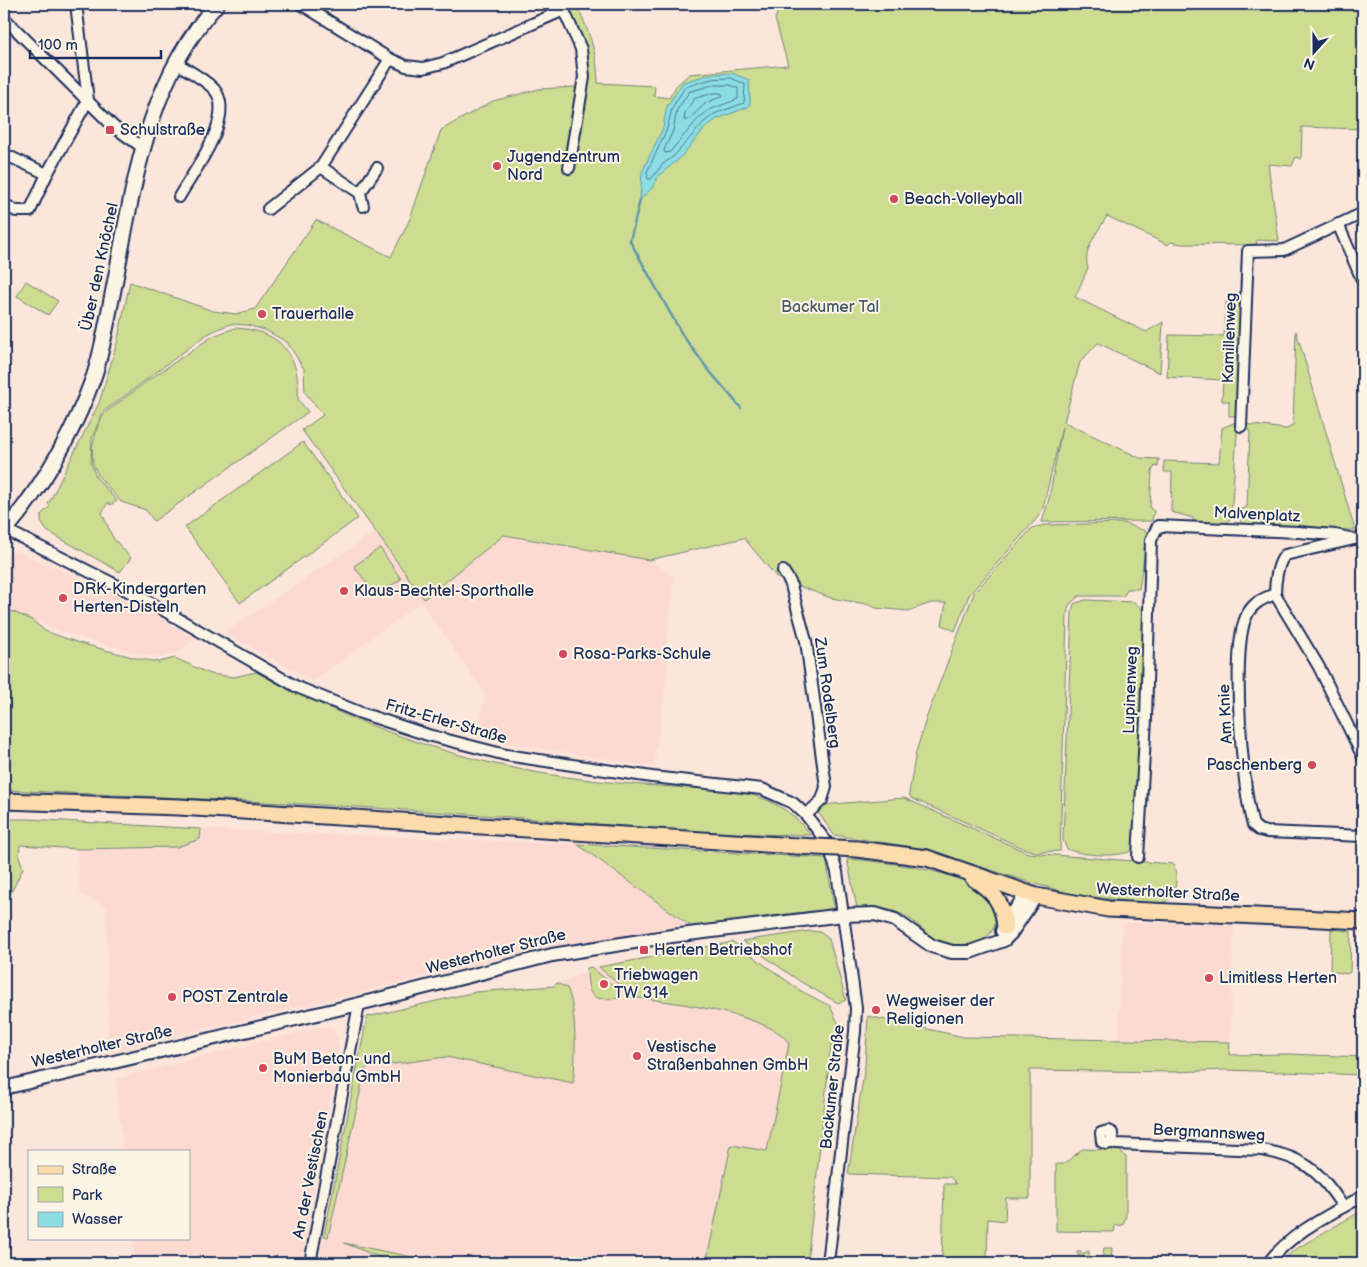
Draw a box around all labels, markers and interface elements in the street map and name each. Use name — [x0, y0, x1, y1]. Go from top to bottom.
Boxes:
scale bar — [30, 28, 161, 60]
north arrow — [1290, 28, 1340, 78]
text: 100 m — [38, 36, 78, 55]
text: N — [1302, 54, 1317, 73]
place label: Schulstraße — [120, 121, 206, 140]
marker: Schulstraße — [104, 124, 116, 136]
place label: Jugendzentrum Nord — [507, 148, 620, 185]
marker: Jugendzentrum Nord — [491, 160, 503, 172]
place label: Beach-Volleyball — [904, 190, 1022, 209]
marker: Beach-Volleyball — [888, 193, 900, 205]
street label: Über den Knöchel — [75, 201, 123, 333]
street label: Kamillenweg — [1219, 292, 1241, 384]
park label: Backumer Tal — [781, 298, 879, 317]
place label: Trauerhalle — [272, 305, 354, 324]
marker: Trauerhalle — [256, 308, 268, 320]
street label: Malvenplatz — [1213, 503, 1301, 527]
place label: DRK-Kindergarten Herten-Disteln — [73, 580, 206, 617]
place label: Klaus-Bechtel-Sporthalle — [354, 582, 535, 601]
marker: Klaus-Bechtel-Sporthalle — [338, 585, 350, 597]
marker: DRK-Kindergarten Herten-Disteln — [57, 592, 69, 604]
street label: Zum Rodelberg — [810, 635, 844, 750]
place label: Rosa-Parks-Schule — [573, 645, 711, 664]
street label: Lupinenweg — [1120, 646, 1142, 734]
marker: Rosa-Parks-Schule — [557, 648, 569, 660]
street label: Am Knie — [1215, 683, 1237, 744]
street label: Fritz-Erler-Straße — [383, 696, 509, 749]
place label: Paschenberg — [1206, 756, 1302, 775]
marker: Paschenberg — [1306, 759, 1318, 771]
street label: Westerholter Straße — [1096, 880, 1241, 906]
street label: Westerholter Straße — [424, 925, 568, 979]
place label: Herten Betriebshof — [654, 941, 793, 960]
marker: Herten Betriebshof — [638, 944, 650, 956]
place label: Triebwagen TW 314 — [614, 966, 698, 1003]
place label: Limitless Herten — [1219, 969, 1337, 988]
marker: Limitless Herten — [1203, 972, 1215, 984]
marker: Triebwagen TW 314 — [598, 978, 610, 990]
place label: POST Zentrale — [182, 988, 289, 1007]
marker: POST Zentrale — [166, 991, 178, 1003]
place label: Wegweiser der Religionen — [886, 992, 994, 1029]
marker: Wegweiser der Religionen — [870, 1004, 882, 1016]
street label: Westerholter Straße — [30, 1021, 175, 1072]
street label: Backumer Straße — [817, 1023, 849, 1150]
place label: Vestische Straßenbahnen GmbH — [647, 1038, 809, 1075]
place label: BuM Beton- und Monierbau GmbH — [273, 1050, 401, 1087]
marker: Vestische Straßenbahnen GmbH — [631, 1050, 643, 1062]
marker: BuM Beton- und Monierbau GmbH — [257, 1062, 269, 1074]
street label: An der Vestischen — [289, 1109, 333, 1241]
street label: Bergmannsweg — [1152, 1121, 1266, 1145]
legend — [28, 1150, 190, 1240]
text: Straße — [72, 1160, 117, 1179]
text: Park — [72, 1186, 103, 1205]
text: Wasser — [72, 1210, 123, 1229]

